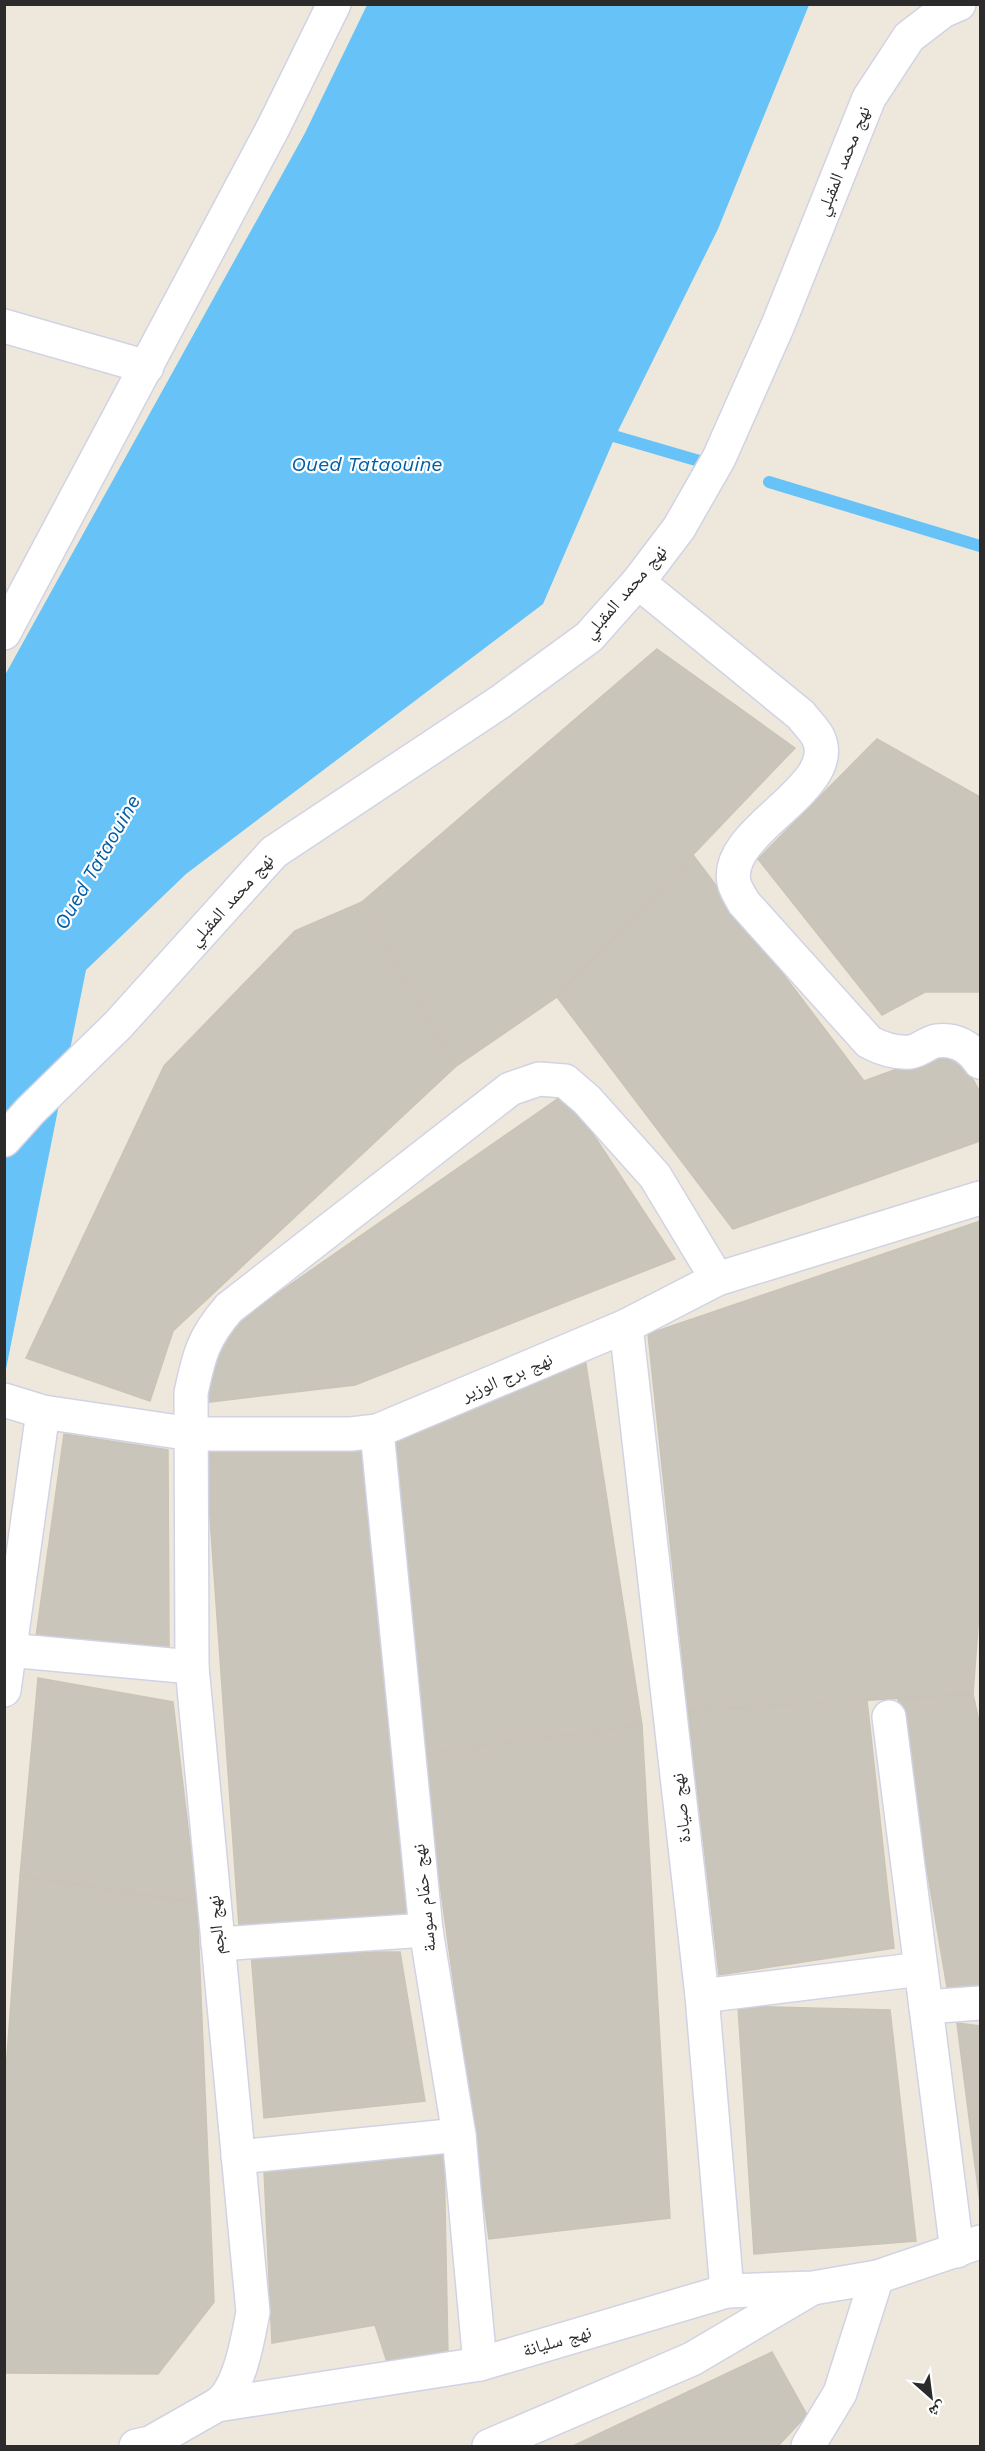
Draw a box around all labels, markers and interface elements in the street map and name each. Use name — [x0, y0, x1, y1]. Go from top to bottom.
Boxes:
street label: نهج محمد المقبلي — [811, 103, 878, 221]
water label: Oued Tataouine — [291, 452, 443, 476]
street label: نهج محمد المقبلي — [578, 541, 674, 646]
water label: Oued Tataouine — [49, 790, 145, 934]
street label: نهج محمد المقبلي — [184, 849, 281, 953]
street label: نهج برج الوزير — [457, 1348, 556, 1407]
street label: نهج صيادة — [666, 1772, 697, 1844]
street label: نهج حمّام سوسة — [407, 1843, 442, 1953]
street label: نهج الجم — [202, 1894, 231, 1956]
street label: نهج سليانة — [520, 2321, 594, 2362]
north arrow — [901, 2367, 961, 2427]
text: ش — [926, 2397, 950, 2422]

